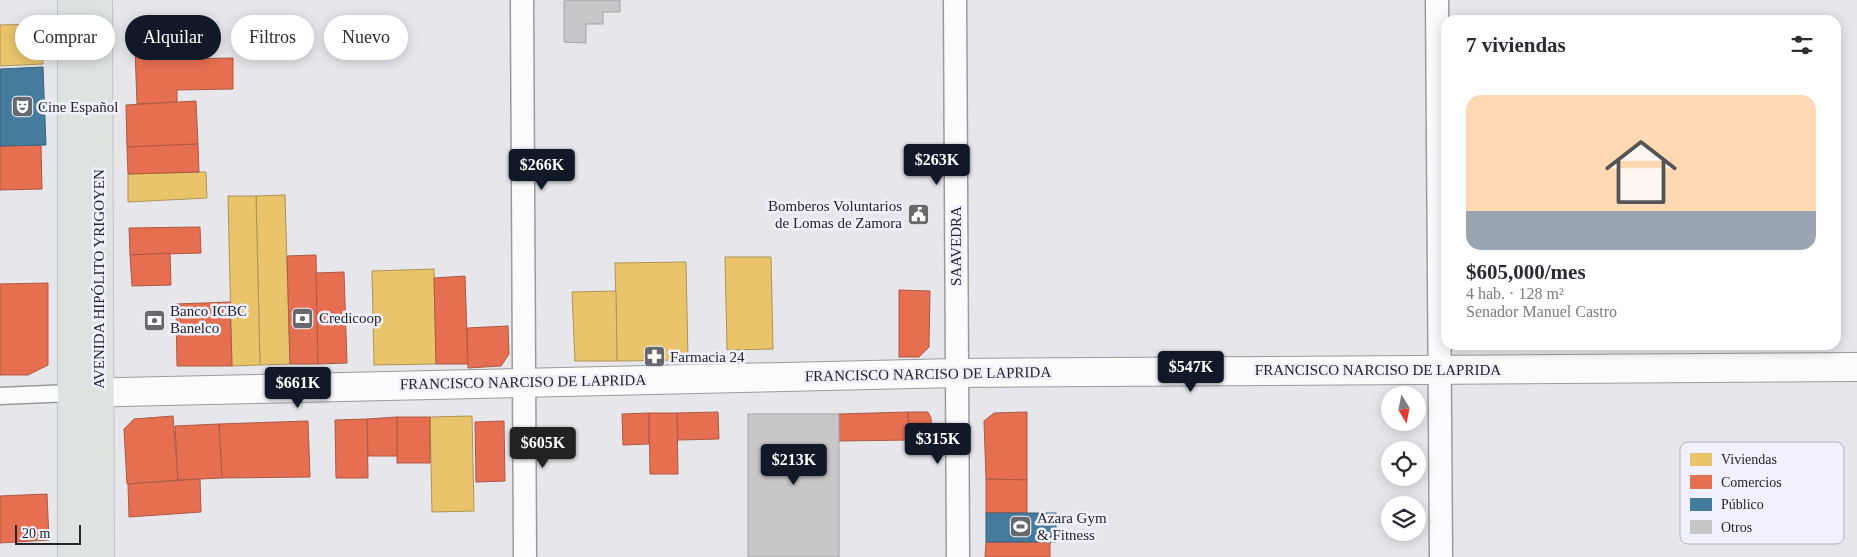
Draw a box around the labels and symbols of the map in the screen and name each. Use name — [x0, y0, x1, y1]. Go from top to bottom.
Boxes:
theatre icon: Cine Español — [10, 95, 34, 119]
place label: Cine Español — [38, 99, 118, 115]
pin: $263K — [902, 144, 972, 186]
pin: $266K — [507, 148, 577, 191]
street label: AVENIDA HIPÓLITO YRIGOYEN — [91, 169, 107, 389]
place label: Bomberos Voluntarios de Lomas de Zamora — [768, 198, 902, 231]
public building icon: Bomberos Voluntarios de Lomas de Zamora — [906, 203, 930, 227]
street label: SAAVEDRA — [948, 206, 964, 286]
place label: Banco ICBC Banelco — [170, 303, 247, 336]
bank icon: Credicoop — [291, 306, 315, 330]
bank icon: Banco ICBC Banelco — [142, 308, 166, 332]
place label: Credicoop — [319, 310, 381, 326]
pharmacy icon: Farmacia 24 — [642, 345, 666, 369]
place label: Farmacia 24 — [670, 349, 745, 365]
pin: $547K — [1156, 350, 1226, 393]
street label: FRANCISCO NARCISO DE LAPRIDA — [1255, 362, 1501, 378]
street label: FRANCISCO NARCISO DE LAPRIDA — [805, 364, 1051, 384]
pin: $661K — [263, 366, 333, 409]
street label: FRANCISCO NARCISO DE LAPRIDA — [400, 372, 646, 392]
north arrow — [1381, 386, 1426, 431]
pin: $315K — [903, 422, 973, 465]
pin: $605K — [508, 426, 578, 469]
legend — [1680, 442, 1844, 544]
pin: $213K — [759, 444, 829, 486]
text: Viviendas — [1721, 452, 1777, 467]
text: Comercios — [1721, 475, 1782, 490]
text: Público — [1721, 497, 1764, 512]
place label: Azara Gym & Fitness — [1037, 510, 1107, 543]
sports icon: Azara Gym & Fitness — [1009, 515, 1033, 539]
text: Otros — [1721, 520, 1752, 535]
scale bar — [15, 522, 81, 545]

